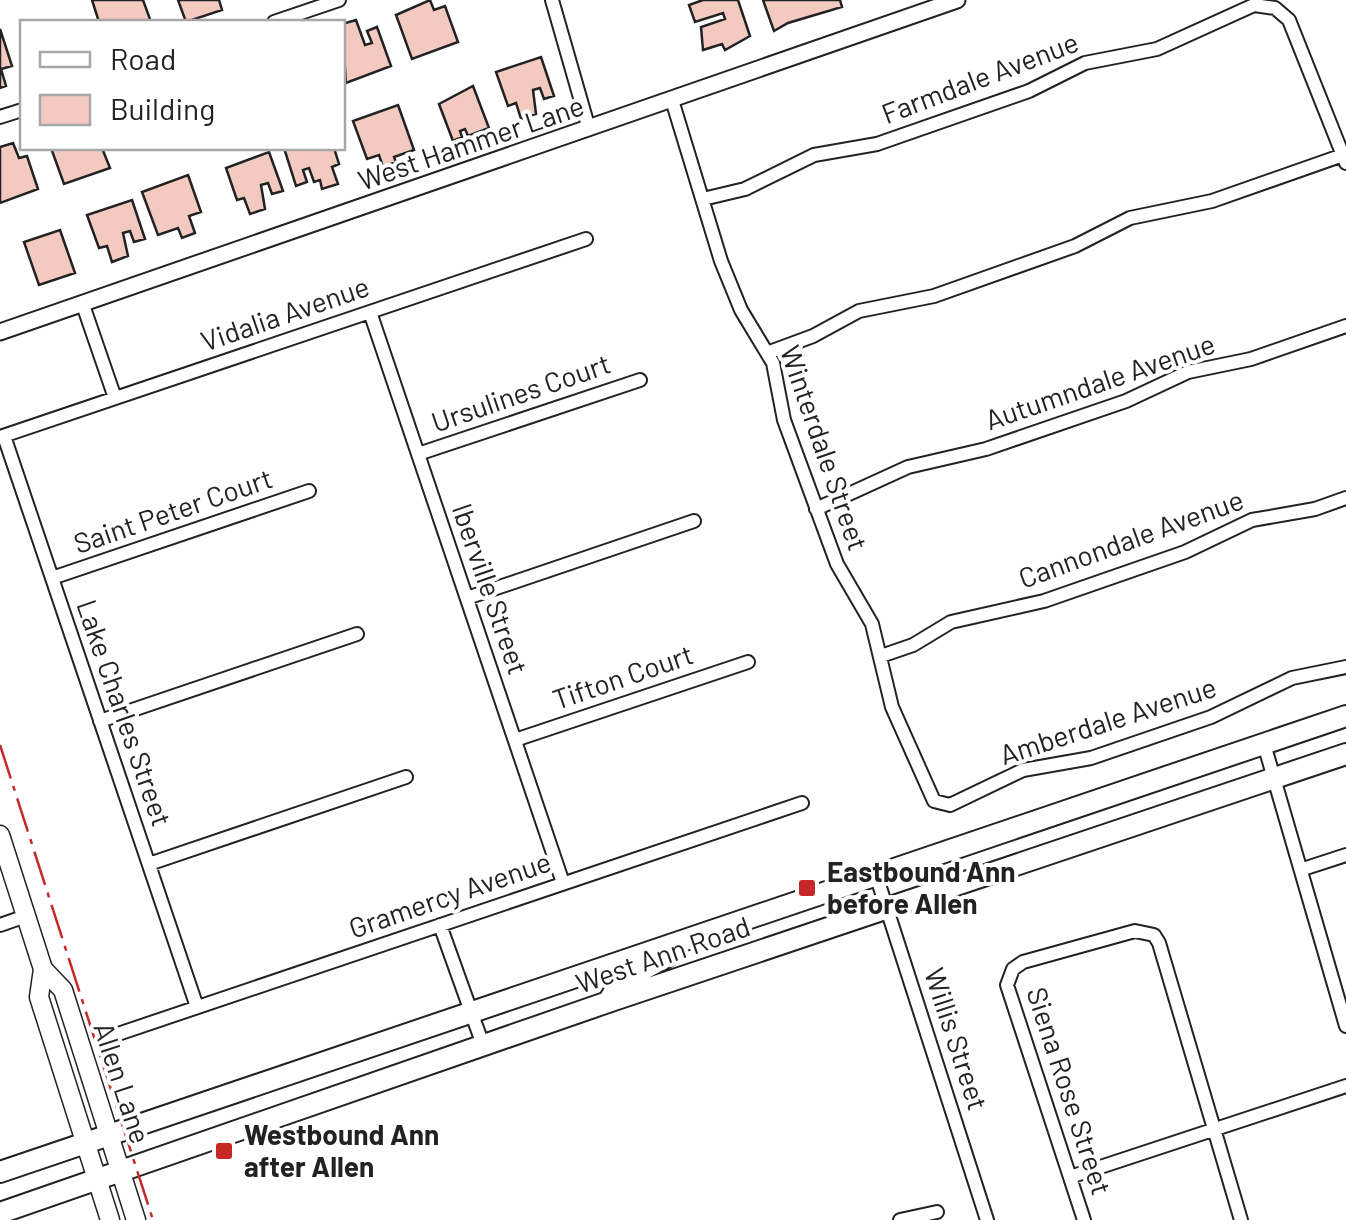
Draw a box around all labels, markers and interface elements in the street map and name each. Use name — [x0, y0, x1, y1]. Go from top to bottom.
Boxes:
legend — [20, 20, 345, 150]
street label: Farmdale Avenue — [876, 24, 1083, 130]
text: Road — [110, 40, 176, 76]
street label: West Hammer Lane — [353, 87, 588, 197]
text: Building — [110, 90, 215, 126]
street label: Vidalia Avenue — [196, 268, 373, 358]
street label: Autumndale Avenue — [980, 326, 1219, 436]
street label: Winterdale Street — [774, 341, 876, 555]
street label: Ursulines Court — [427, 346, 615, 439]
street label: Saint Peter Court — [69, 460, 277, 560]
street label: Cannondale Avenue — [1014, 482, 1248, 595]
street label: Iberville Street — [446, 499, 536, 679]
street label: Lake Charles Street — [70, 595, 180, 830]
street label: Tifton Court — [548, 636, 697, 716]
street label: Amberdale Avenue — [995, 669, 1220, 771]
street label: Gramercy Avenue — [344, 844, 555, 945]
place label: Eastbound Ann before Allen — [827, 854, 1016, 920]
marker: Eastbound Ann before Allen — [796, 877, 818, 899]
street label: West Ann Road — [571, 908, 754, 1000]
street label: Willis Street — [918, 963, 996, 1114]
street label: Siena Rose Street — [1020, 983, 1120, 1199]
street label: Allen Lane — [87, 1018, 159, 1148]
place label: Westbound Ann after Allen — [244, 1117, 439, 1183]
marker: Westbound Ann after Allen — [213, 1140, 235, 1162]

